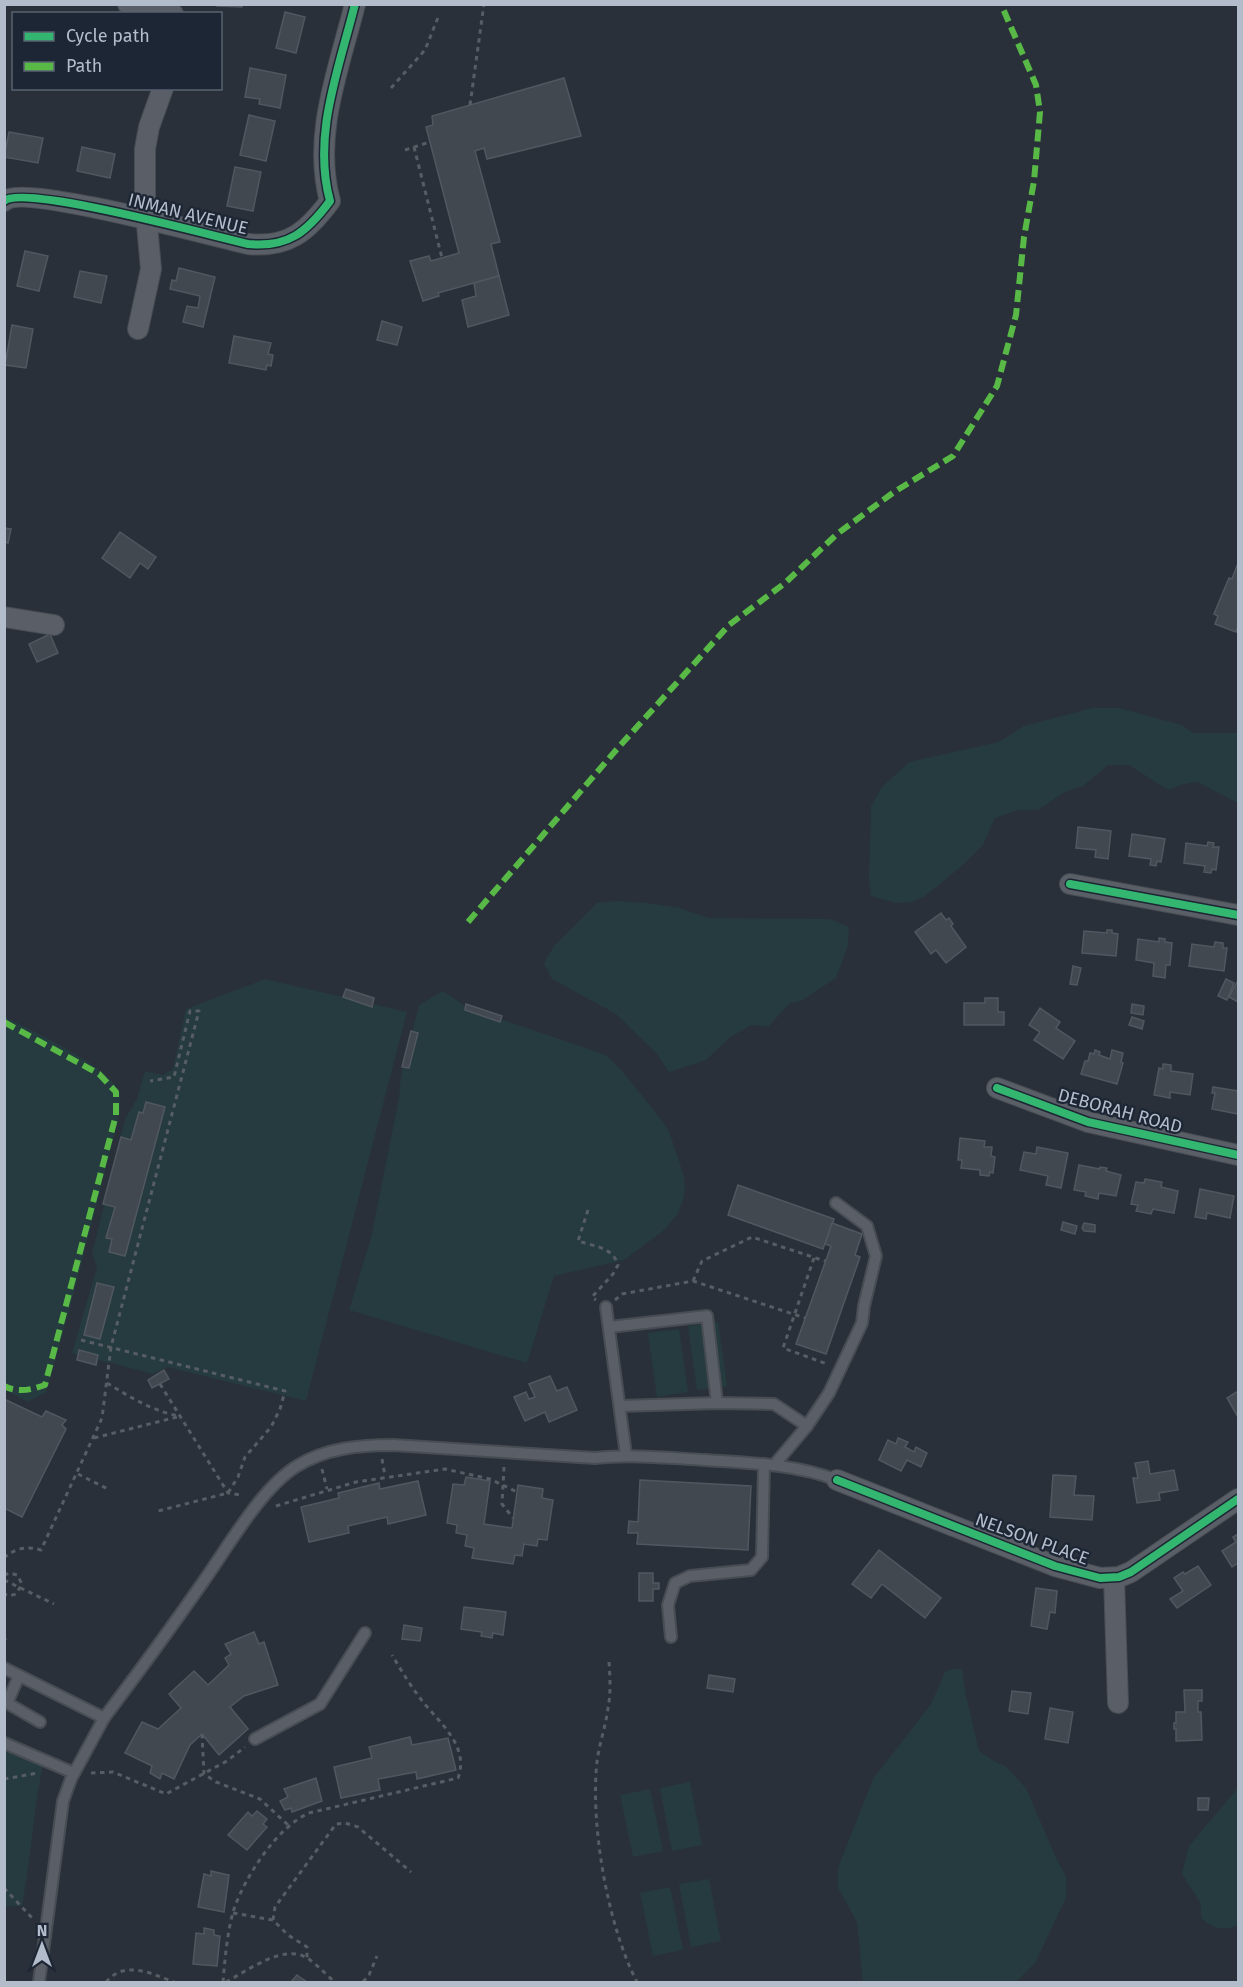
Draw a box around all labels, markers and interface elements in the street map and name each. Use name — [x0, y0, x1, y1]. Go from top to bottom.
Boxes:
legend — [12, 12, 222, 90]
text: Cycle path — [66, 25, 150, 47]
text: Path — [66, 55, 102, 77]
street label: INMAN AVENUE — [126, 189, 250, 239]
street label: DEBORAH ROAD — [1055, 1084, 1185, 1138]
street label: NELSON PLACE — [972, 1508, 1092, 1570]
north arrow — [12, 1915, 72, 1975]
text: N — [37, 1921, 47, 1940]

